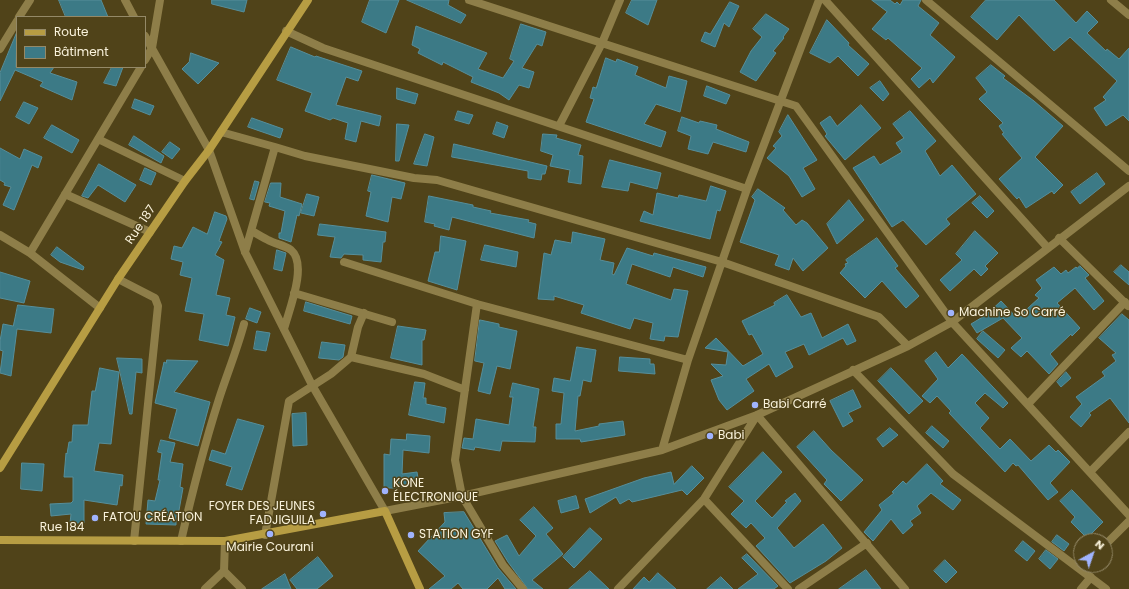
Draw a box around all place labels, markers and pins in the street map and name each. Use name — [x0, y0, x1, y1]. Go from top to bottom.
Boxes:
place label: Machine So Carré — [959, 306, 1065, 320]
marker: Machine So Carré — [946, 308, 956, 318]
place label: Babi Carré — [763, 398, 827, 412]
marker: Babi Carré — [750, 400, 760, 410]
place label: Babi — [718, 429, 745, 443]
marker: Babi — [705, 431, 715, 441]
place label: KONE ÉLECTRONIQUE — [393, 477, 478, 505]
marker: KONE ÉLECTRONIQUE — [380, 486, 390, 496]
place label: FOYER DES JEUNES FADJIGUILA — [209, 500, 315, 528]
marker: FOYER DES JEUNES FADJIGUILA — [318, 509, 328, 519]
place label: FATOU CRÉATION — [103, 511, 202, 525]
marker: FATOU CRÉATION — [90, 513, 100, 523]
place label: STATION GYF — [419, 528, 494, 542]
marker: Mairie Courani — [265, 529, 275, 539]
marker: STATION GYF — [406, 530, 416, 540]
place label: Mairie Courani — [226, 541, 314, 555]

